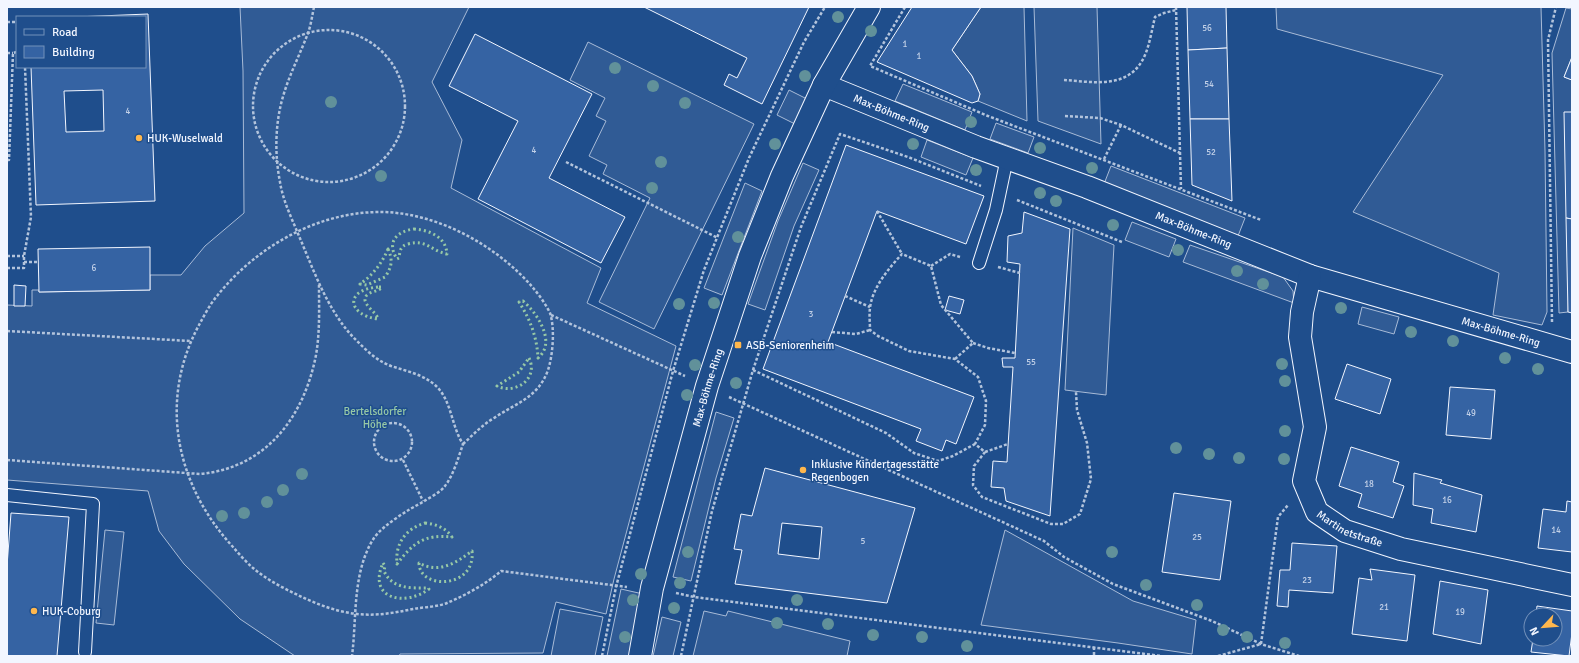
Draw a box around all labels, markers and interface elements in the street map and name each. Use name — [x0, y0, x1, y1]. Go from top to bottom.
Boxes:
legend — [16, 16, 146, 68]
house number: 56 — [1202, 23, 1212, 34]
text: Road — [52, 25, 78, 40]
house number: 1 — [903, 39, 908, 50]
text: Building — [52, 45, 95, 60]
house number: 1 — [917, 51, 922, 62]
house number: 54 — [1204, 79, 1214, 90]
street label: Max-Böhme-Ring — [851, 92, 932, 134]
house number: 4 — [126, 106, 131, 117]
place label: HUK-Wuselwald — [147, 132, 223, 145]
marker: HUK-Wuselwald — [134, 133, 144, 143]
house number: 4 — [532, 145, 537, 156]
house number: 52 — [1206, 147, 1216, 158]
street label: Max-Böhme-Ring — [1153, 209, 1234, 251]
house number: 6 — [92, 263, 97, 274]
house number: 3 — [809, 309, 814, 320]
street label: Max-Böhme-Ring — [1460, 314, 1542, 349]
place label: ASB-Seniorenheim — [746, 339, 834, 352]
marker: ASB-Seniorenheim — [733, 340, 743, 350]
street label: Max-Böhme-Ring — [690, 347, 726, 428]
house number: 55 — [1026, 357, 1036, 368]
park label: Bertelsdorfer Höhe — [344, 405, 406, 431]
house number: 49 — [1466, 408, 1476, 419]
place label: Inklusive Kindertagesstätte Regenbogen — [811, 458, 939, 484]
marker: Inklusive Kindertagesstätte Regenbogen — [798, 465, 808, 475]
house number: 18 — [1364, 479, 1374, 490]
house number: 16 — [1442, 495, 1452, 506]
street label: Martinetstraße — [1314, 508, 1384, 550]
house number: 14 — [1551, 525, 1561, 536]
house number: 25 — [1192, 532, 1202, 543]
house number: 5 — [861, 536, 866, 547]
house number: 23 — [1302, 575, 1312, 586]
house number: 21 — [1379, 602, 1389, 613]
place label: HUK-Coburg — [42, 605, 101, 618]
marker: HUK-Coburg — [29, 606, 39, 616]
house number: 19 — [1455, 607, 1465, 618]
north arrow — [1523, 607, 1563, 647]
text: N — [1527, 625, 1542, 637]

